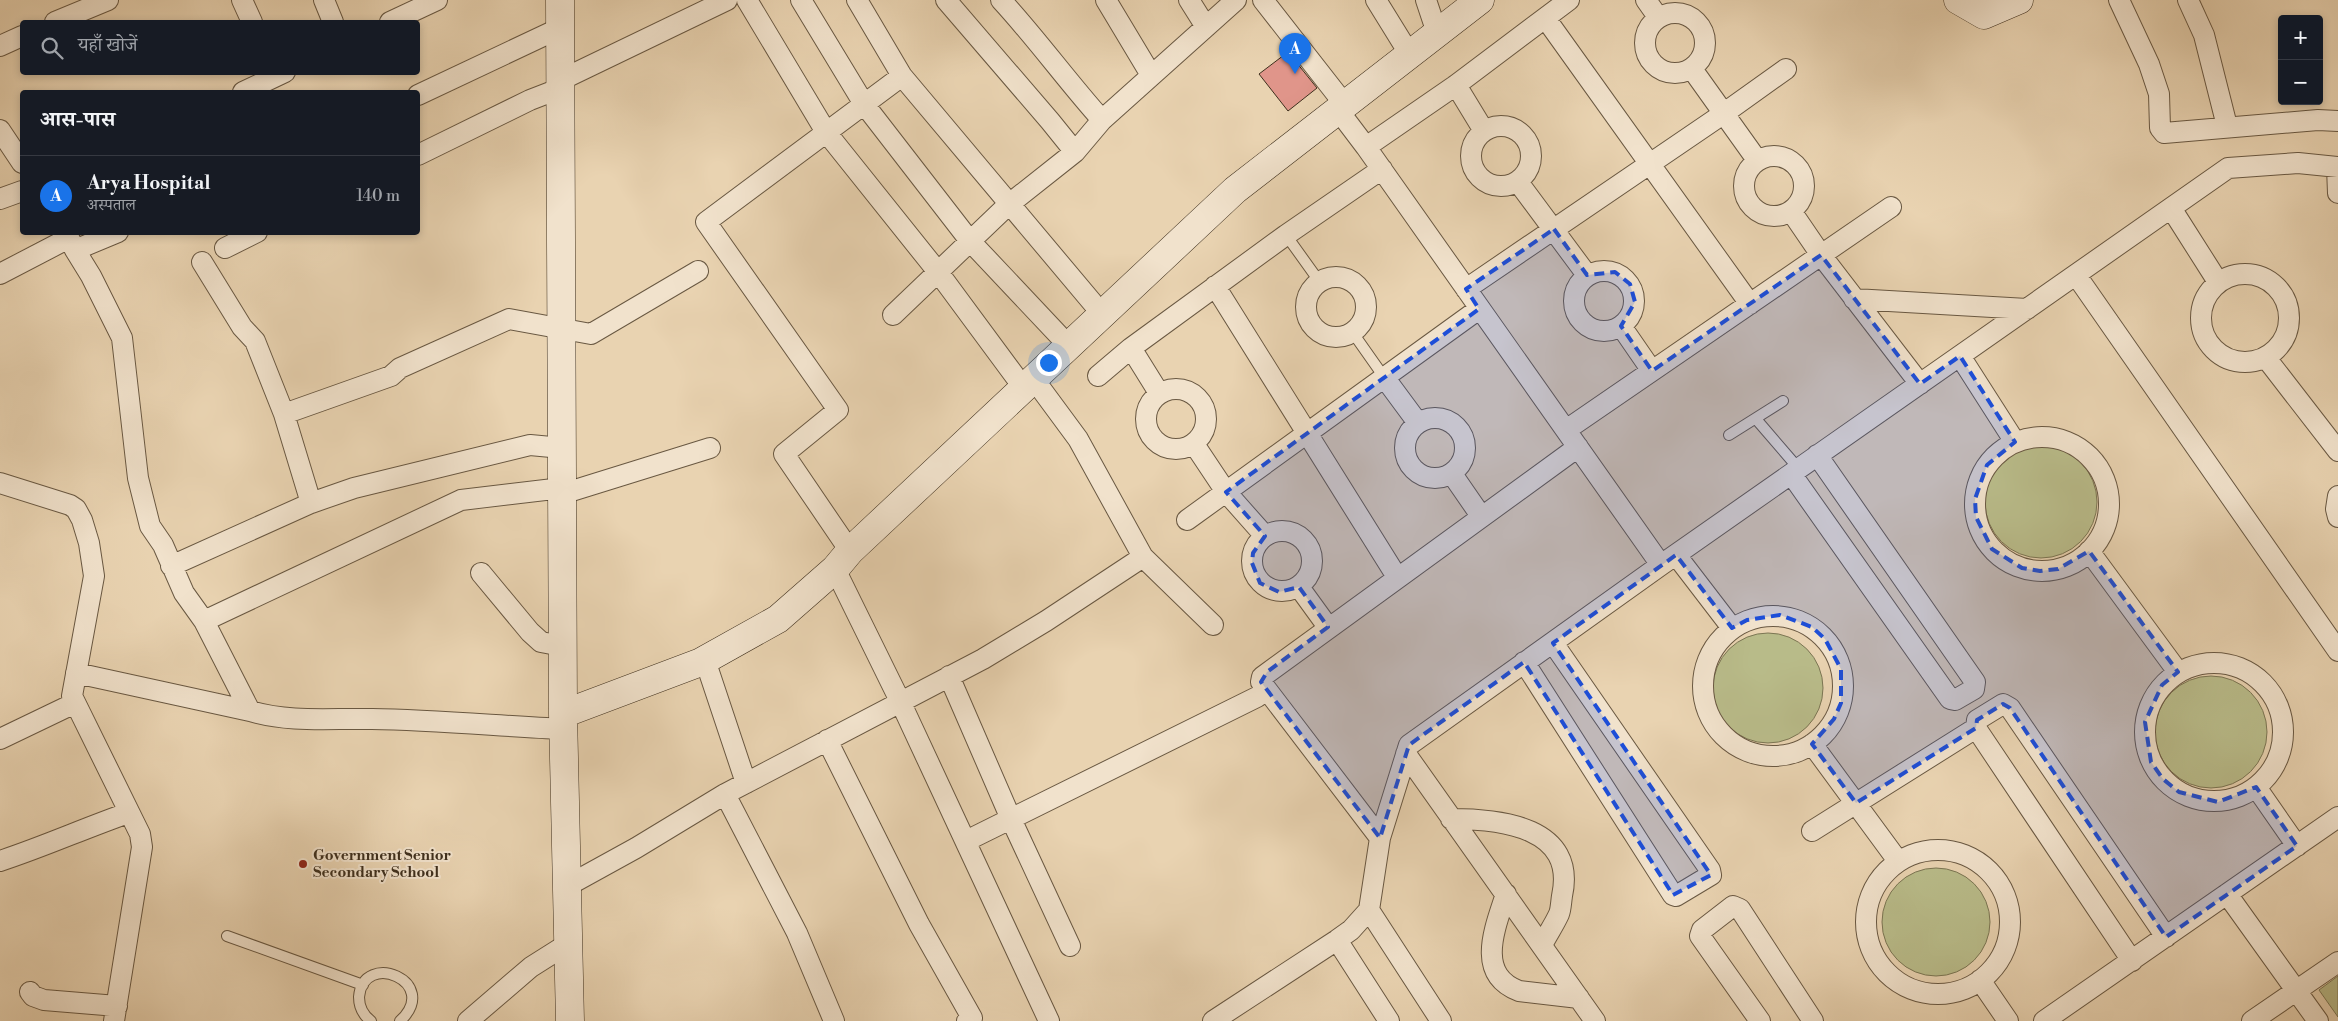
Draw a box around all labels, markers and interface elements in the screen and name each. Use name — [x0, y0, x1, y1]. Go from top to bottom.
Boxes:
map controls — [2278, 15, 2323, 105]
button: + — [2278, 15, 2323, 60]
search box — [20, 20, 420, 75]
text: यहाँ खोजें — [78, 33, 138, 57]
pin: A — [1279, 33, 1311, 74]
icon: search — [38, 34, 66, 62]
button: − — [2278, 60, 2323, 105]
text: आस-पास — [40, 107, 115, 133]
text: Arya Hospital — [87, 171, 211, 195]
text: A — [50, 186, 62, 206]
text: 140 m — [356, 186, 400, 206]
text: अस्पताल — [87, 195, 136, 215]
your location — [1036, 350, 1062, 376]
place label: Government Senior Secondary School — [313, 846, 452, 882]
marker: Government Senior Secondary School — [297, 858, 309, 870]

